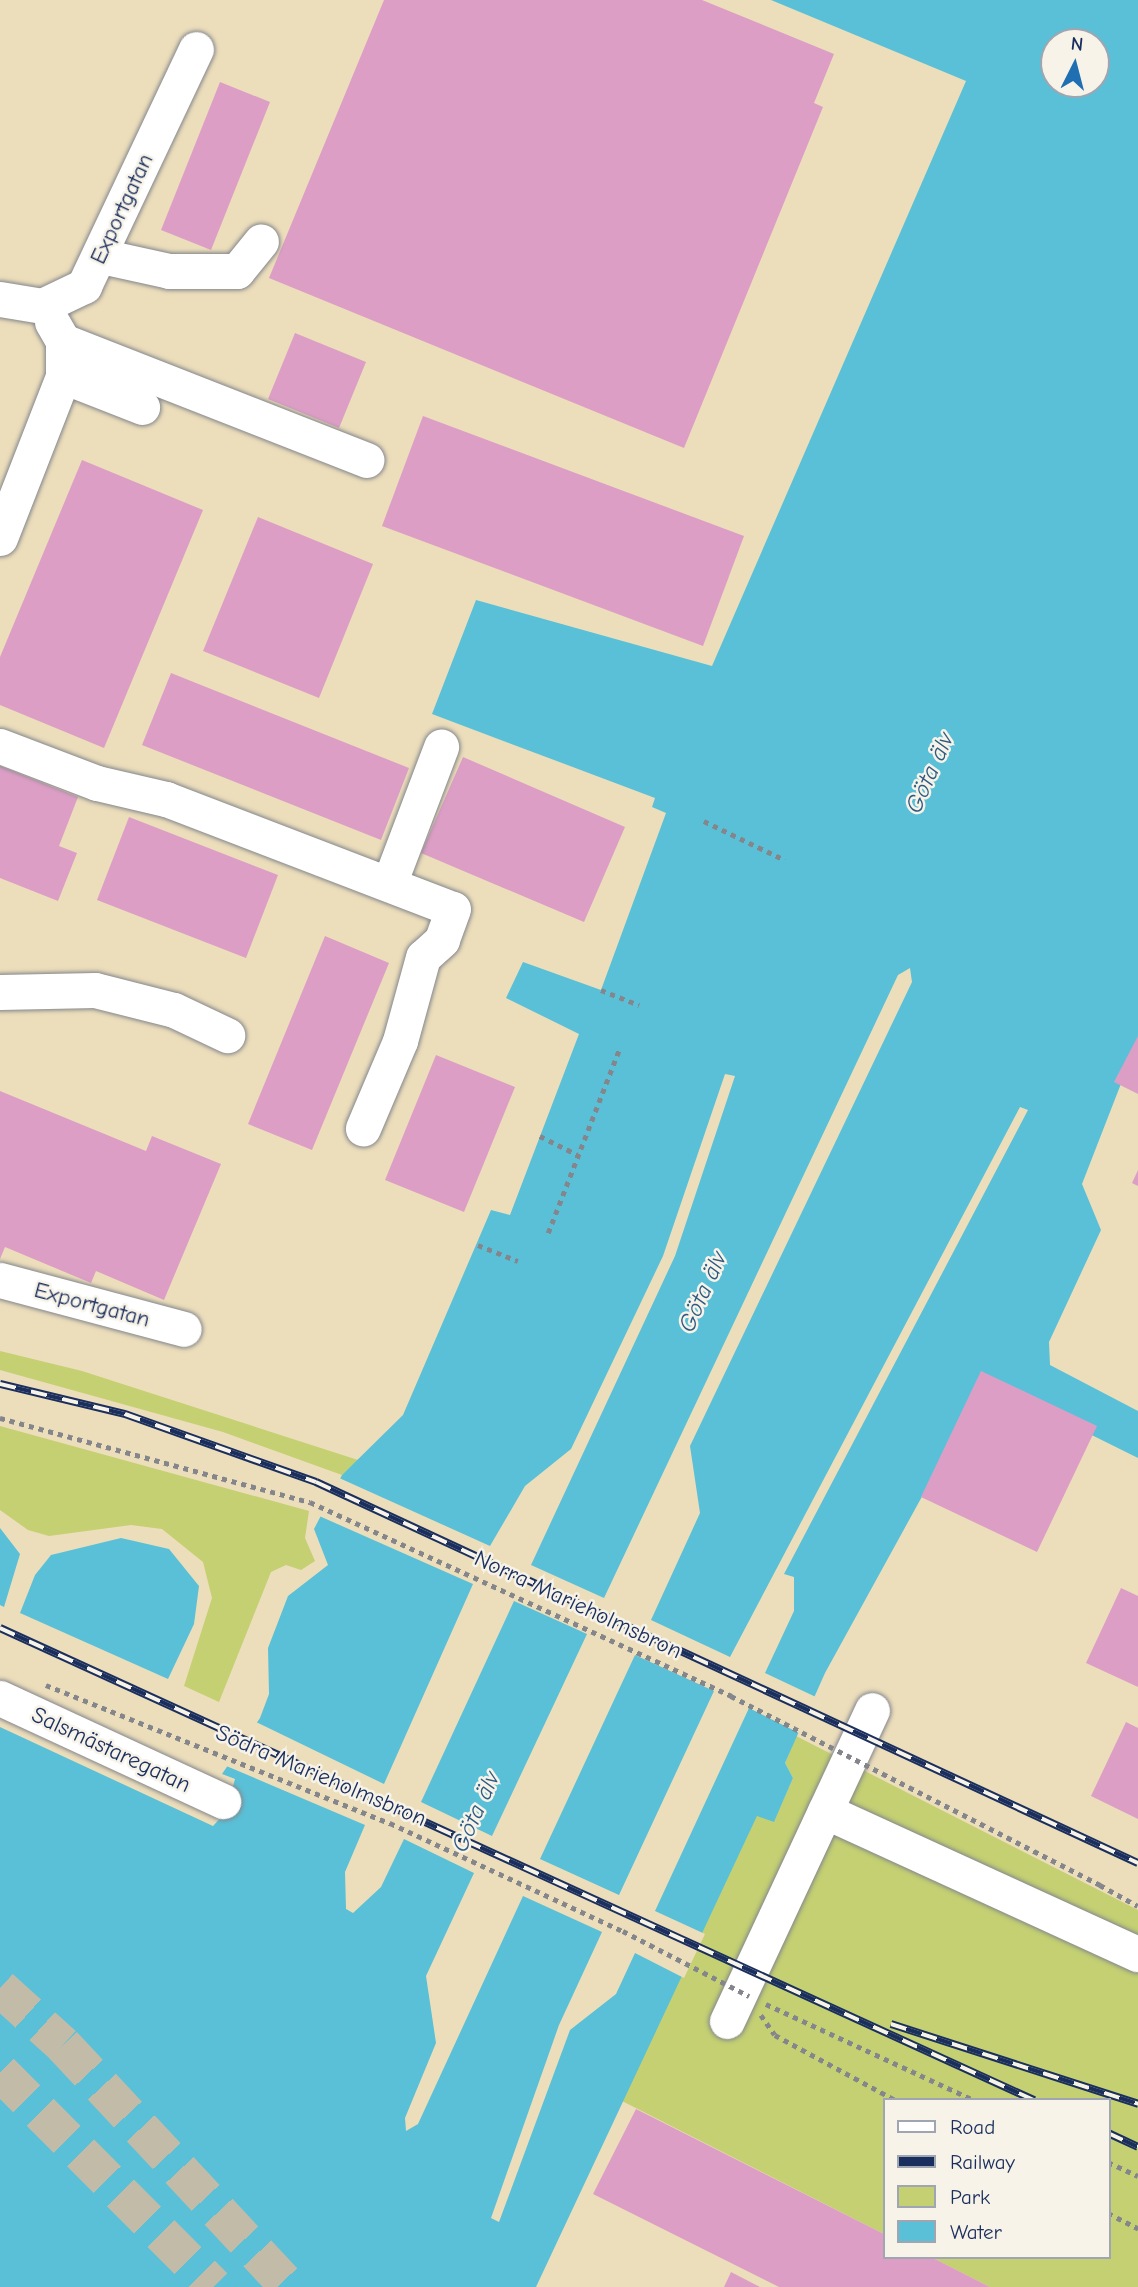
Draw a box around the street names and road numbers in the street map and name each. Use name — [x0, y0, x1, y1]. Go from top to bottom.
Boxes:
street label: Exportgatan — [84, 149, 160, 269]
street label: Exportgatan — [31, 1276, 153, 1334]
street label: Norra Marieholmsbron — [470, 1545, 686, 1665]
street label: Salsmästaregatan — [27, 1701, 195, 1799]
street label: Södra Marieholmsbron — [211, 1719, 431, 1833]

